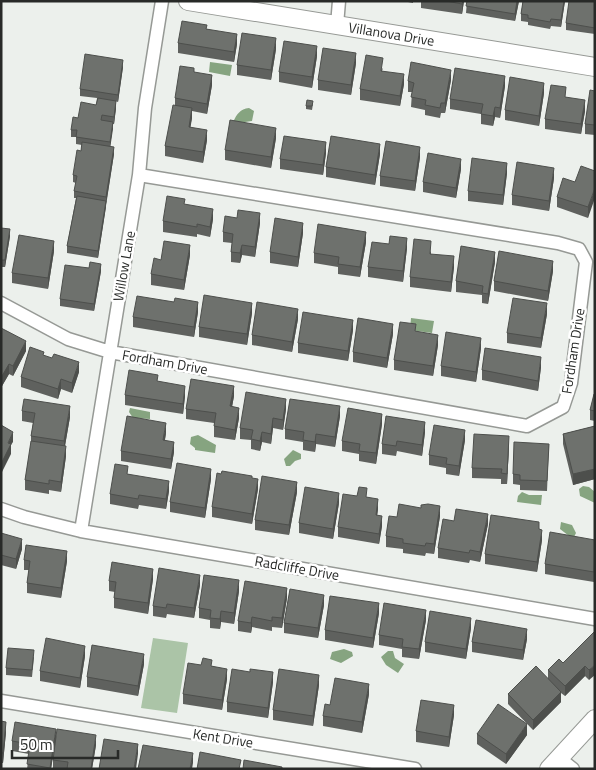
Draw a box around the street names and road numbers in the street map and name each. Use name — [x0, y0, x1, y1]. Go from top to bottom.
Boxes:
street label: Villanova Drive — [347, 16, 436, 51]
street label: Willow Lane — [107, 229, 140, 303]
street label: Fordham Drive — [555, 307, 590, 395]
street label: Fordham Drive — [121, 344, 210, 379]
street label: Radcliffe Drive — [253, 550, 341, 585]
street label: Kent Drive — [191, 722, 255, 753]

